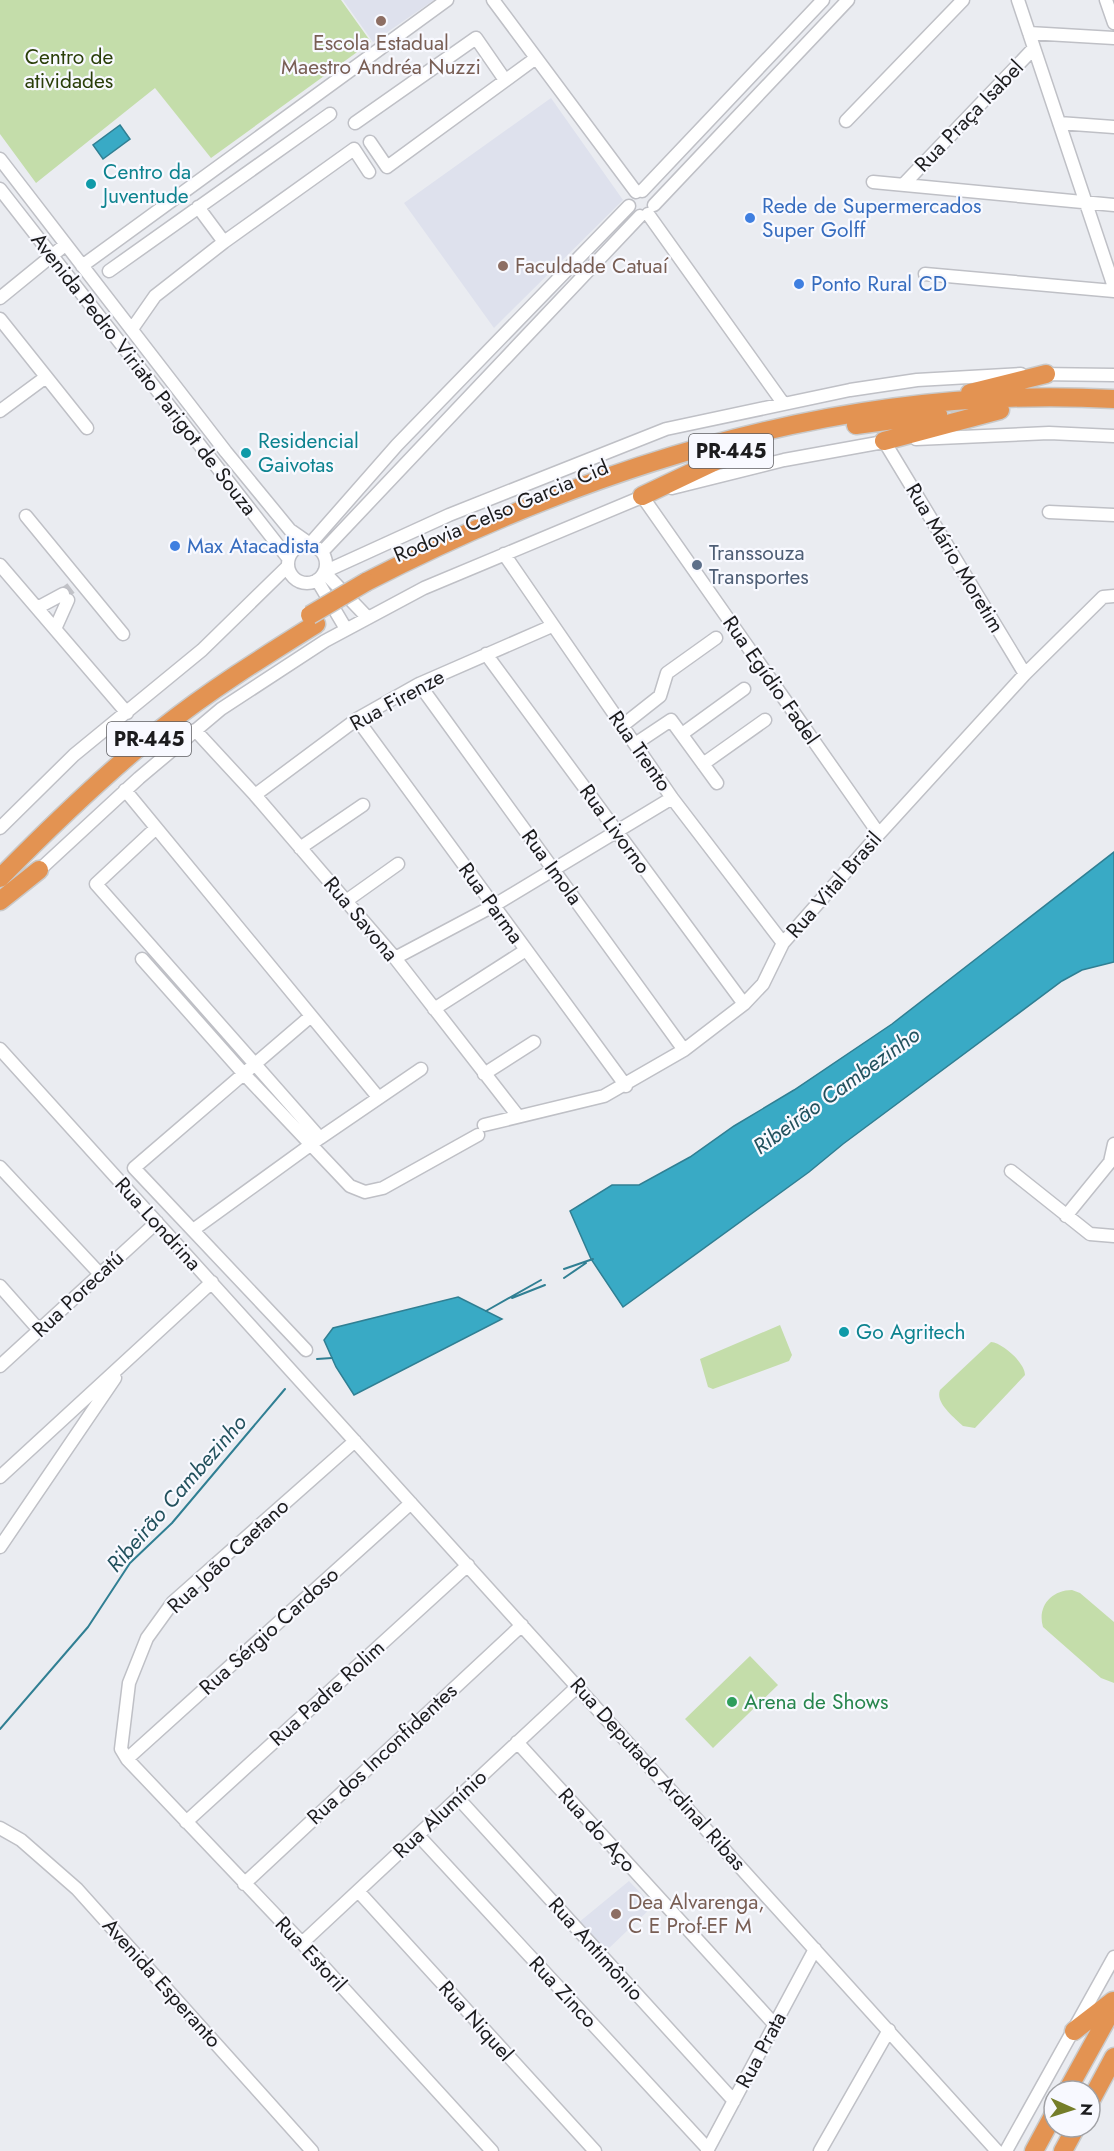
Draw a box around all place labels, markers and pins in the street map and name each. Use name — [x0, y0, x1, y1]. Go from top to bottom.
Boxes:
marker: Escola Estadual Maestro Andréa Nuzzi — [374, 14, 388, 28]
place label: Escola Estadual Maestro Andréa Nuzzi — [281, 28, 481, 82]
place label: Centro da Juventude — [100, 157, 191, 211]
marker: Centro da Juventude — [84, 177, 98, 191]
place label: Rede de Supermercados Super Golff — [762, 191, 981, 245]
marker: Rede de Supermercados Super Golff — [743, 211, 757, 225]
place label: Faculdade Catuaí — [515, 251, 670, 281]
marker: Faculdade Catuaí — [496, 259, 510, 273]
place label: Ponto Rural CD — [811, 269, 947, 299]
marker: Ponto Rural CD — [792, 277, 806, 291]
place label: Residencial Gaivotas — [258, 426, 359, 480]
marker: Residencial Gaivotas — [239, 446, 253, 460]
place label: Max Atacadista — [187, 531, 319, 561]
place label: Transsouza Transportes — [709, 538, 809, 592]
marker: Max Atacadista — [168, 539, 182, 553]
marker: Transsouza Transportes — [690, 558, 704, 572]
place label: Go Agritech — [856, 1317, 965, 1347]
marker: Go Agritech — [837, 1325, 851, 1339]
place label: Arena de Shows — [744, 1687, 889, 1717]
marker: Arena de Shows — [725, 1695, 739, 1709]
place label: Dea Alvarenga, C E Prof-EF M — [628, 1887, 765, 1941]
marker: Dea Alvarenga, C E Prof-EF M — [609, 1907, 623, 1921]

